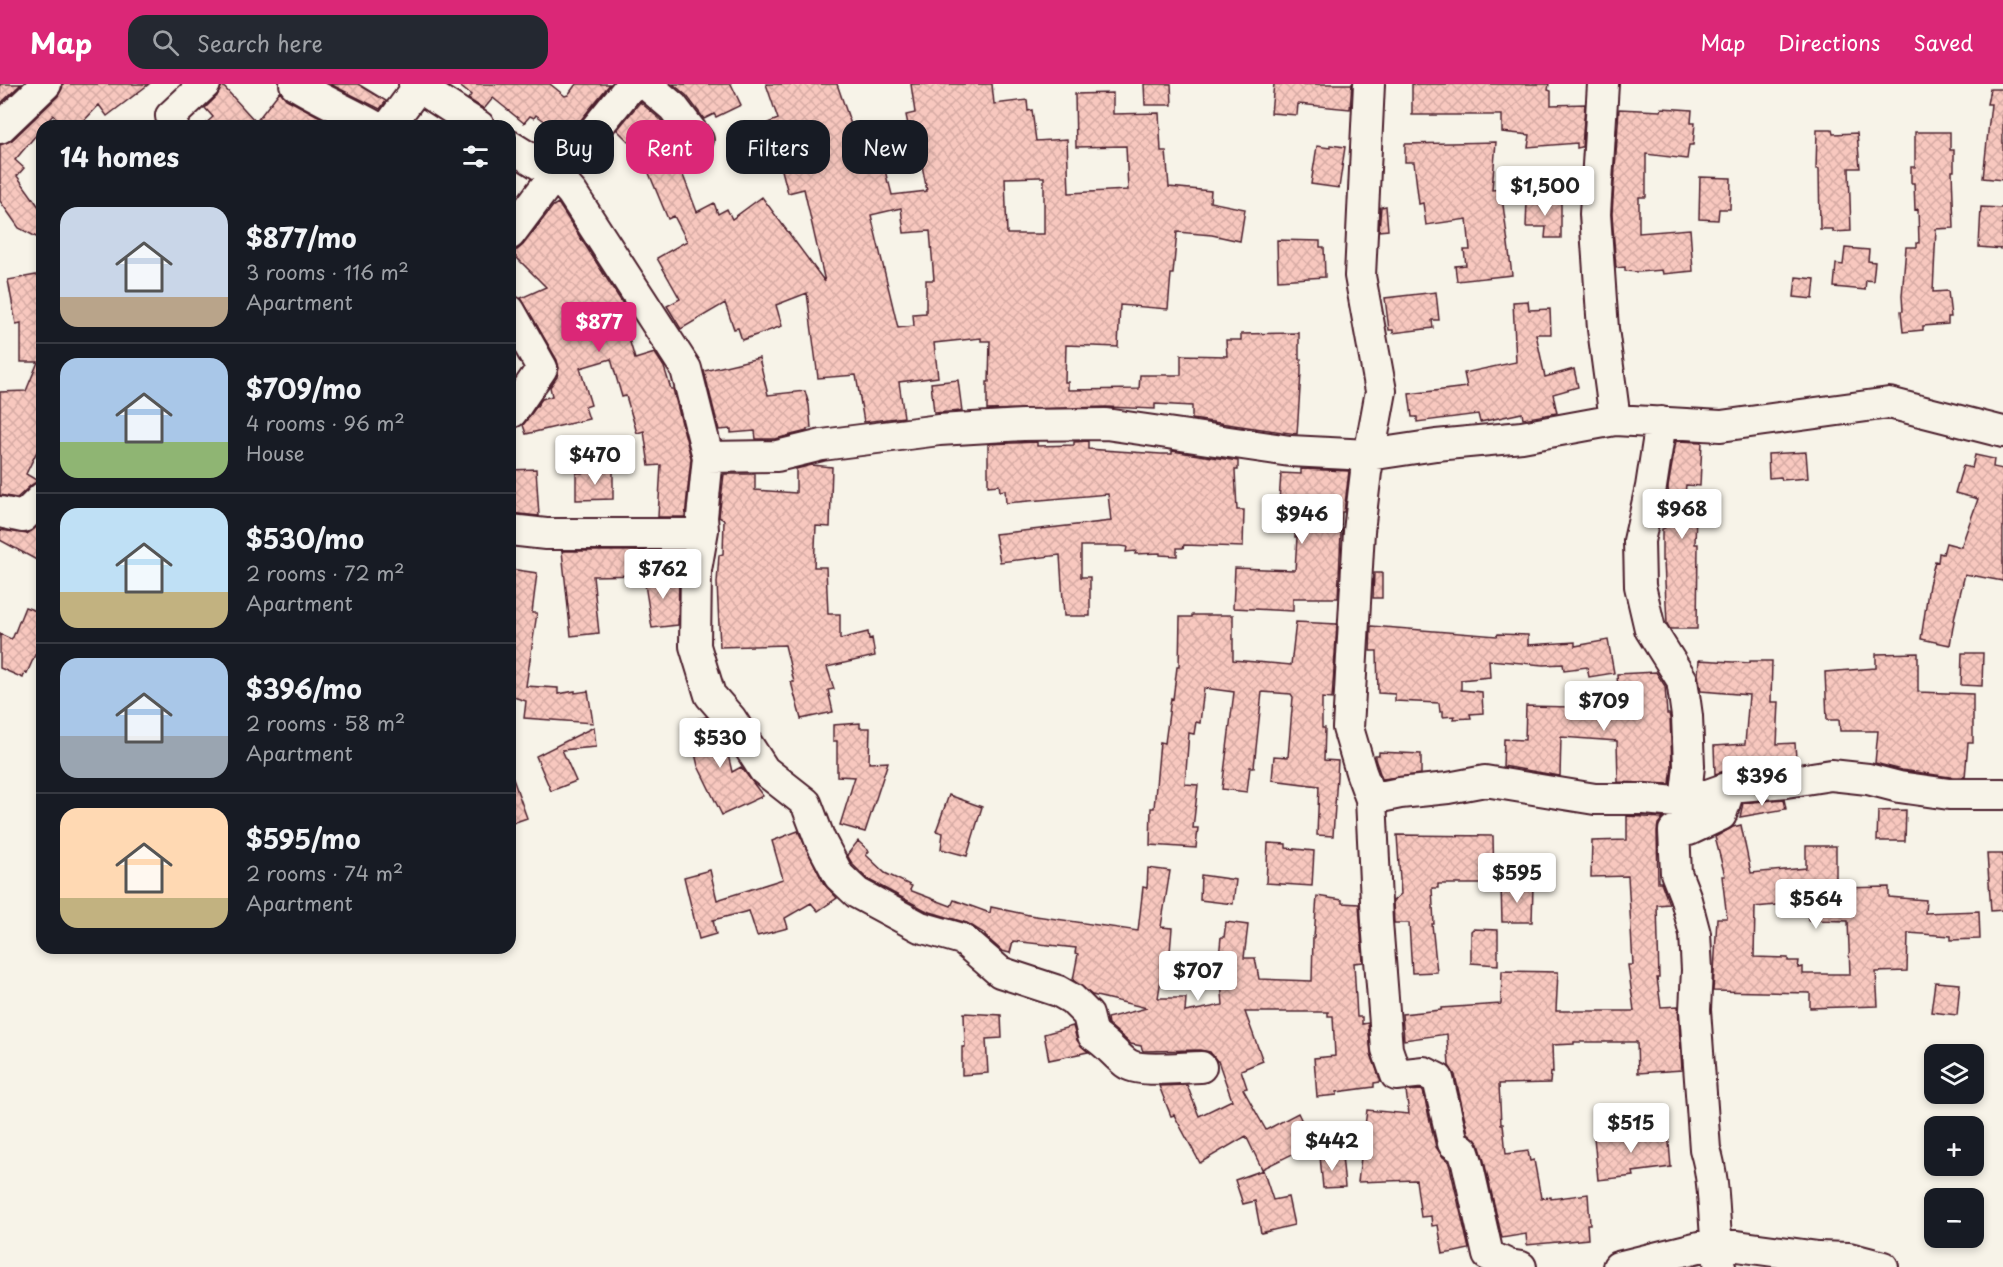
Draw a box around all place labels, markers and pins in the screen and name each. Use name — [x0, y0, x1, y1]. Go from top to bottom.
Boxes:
pin: $1,500 — [1496, 166, 1594, 217]
pin: $877 — [563, 302, 635, 353]
pin: $470 — [559, 435, 631, 486]
pin: $968 — [1646, 489, 1718, 540]
pin: $946 — [1266, 494, 1338, 545]
pin: $762 — [627, 549, 699, 600]
pin: $709 — [1568, 681, 1640, 732]
pin: $530 — [684, 718, 756, 769]
pin: $396 — [1726, 756, 1798, 807]
pin: $595 — [1481, 853, 1553, 904]
pin: $564 — [1780, 879, 1852, 930]
pin: $707 — [1162, 951, 1234, 1002]
pin: $515 — [1595, 1103, 1667, 1154]
pin: $442 — [1296, 1121, 1368, 1172]

